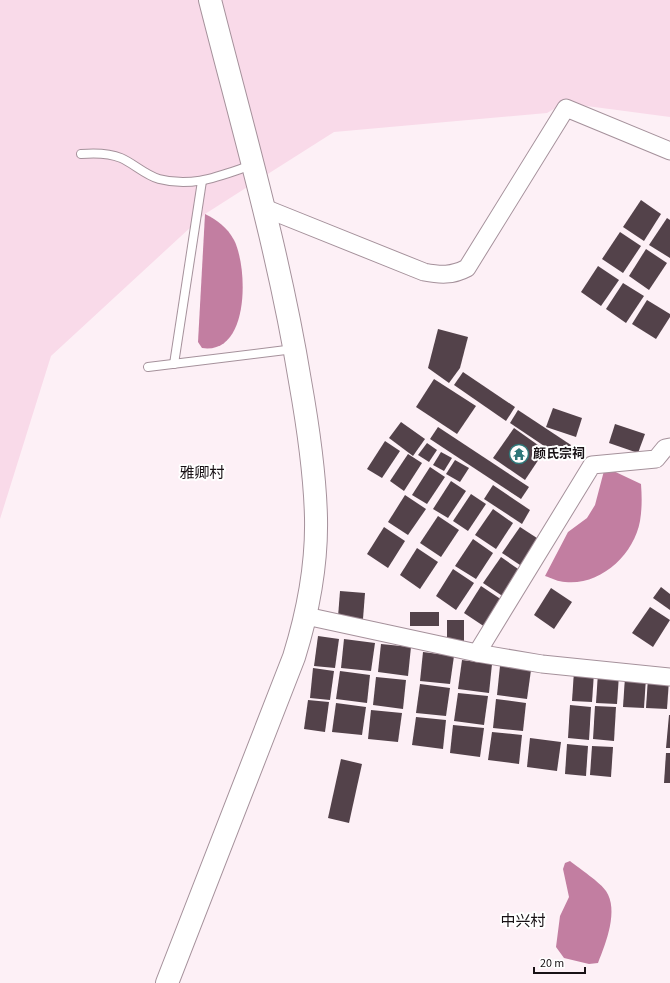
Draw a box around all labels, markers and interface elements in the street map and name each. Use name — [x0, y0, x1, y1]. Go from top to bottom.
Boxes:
temple icon: 颜氏宗祠 — [508, 443, 530, 465]
place label: 颜氏宗祠 — [533, 445, 585, 463]
district label: 雅卿村 — [179, 463, 225, 484]
district label: 中兴村 — [500, 911, 546, 932]
scale bar — [534, 949, 585, 975]
text: 20 m — [540, 955, 564, 972]

